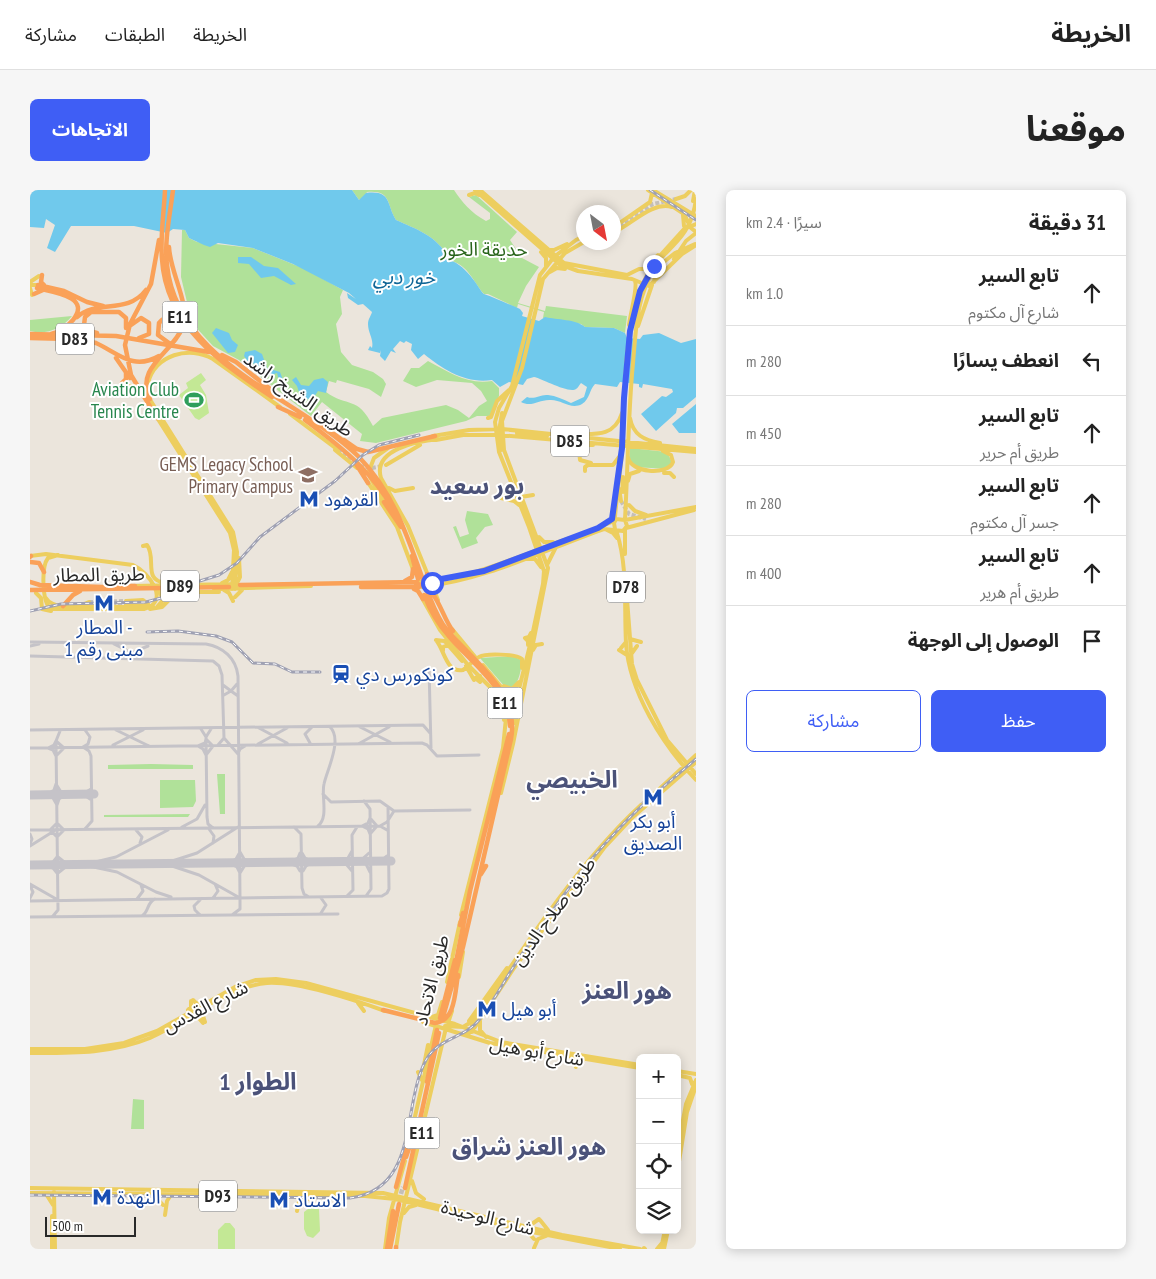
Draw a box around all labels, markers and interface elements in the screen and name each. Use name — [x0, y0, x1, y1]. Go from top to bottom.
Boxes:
text: الخريطة — [1051, 18, 1131, 49]
text: مشاركة — [25, 23, 77, 46]
text: الطبقات — [105, 23, 165, 46]
text: الخريطة — [193, 23, 247, 46]
button: الاتجاهات — [30, 99, 150, 161]
text: موقعنا — [1026, 105, 1126, 151]
north arrow — [576, 205, 621, 250]
text: 31 دقيقة — [1029, 209, 1106, 236]
text: سيرًا · 2.4 km — [746, 212, 822, 232]
park label: حديقة الخور — [439, 237, 528, 261]
route end — [643, 255, 666, 278]
text: تابع السير — [979, 263, 1059, 287]
water label: خور دبي — [373, 264, 435, 293]
icon: ahead — [1078, 279, 1106, 307]
text: 1.0 km — [746, 283, 783, 303]
road number: E11 — [162, 301, 198, 332]
text: شارع آل مكتوم — [968, 302, 1059, 322]
road number: D83 — [56, 324, 94, 354]
street label: طريق الشيخ راشد — [238, 346, 359, 444]
icon: left — [1078, 347, 1106, 375]
text: انعطف يسارًا — [953, 348, 1059, 372]
text: 280 m — [746, 351, 781, 371]
place label: Aviation Club Tennis Centre — [91, 377, 179, 423]
sports icon: Aviation Club Tennis Centre — [183, 389, 205, 411]
text: تابع السير — [979, 403, 1059, 427]
icon: ahead — [1078, 419, 1106, 447]
text: 450 m — [746, 423, 781, 443]
road number: D85 — [551, 426, 589, 456]
text: طريق أم حرير — [980, 442, 1059, 462]
place label: GEMS Legacy School Primary Campus — [159, 452, 294, 498]
school or university icon: GEMS Legacy School Primary Campus — [297, 464, 319, 486]
district label: بور سعيد — [430, 470, 524, 501]
text: تابع السير — [979, 473, 1059, 497]
place label: القرهود — [324, 487, 379, 511]
metro station icon: القرهود — [298, 488, 320, 510]
icon: ahead — [1078, 489, 1106, 517]
text: 280 m — [746, 493, 781, 513]
text: جسر آل مكتوم — [970, 512, 1059, 532]
text: تابع السير — [979, 543, 1059, 567]
icon: ahead — [1078, 559, 1106, 587]
street label: طريق المطار — [52, 561, 145, 587]
text: 400 m — [746, 563, 781, 583]
road number: D89 — [161, 571, 199, 602]
route start — [421, 572, 444, 595]
road number: D78 — [607, 572, 645, 602]
text: طريق أم هرير — [980, 582, 1059, 602]
metro station icon: المطار - مبنى رقم 1 — [93, 592, 115, 614]
place label: المطار - مبنى رقم 1 — [64, 615, 144, 664]
icon: arrive — [1078, 627, 1106, 655]
text: الوصول إلى الوجهة — [908, 628, 1059, 652]
place label: كونكورس دي — [356, 662, 455, 689]
station icon: كونكورس دي — [330, 663, 352, 685]
road number: E11 — [488, 688, 522, 718]
button: مشاركة — [746, 690, 921, 752]
button: حفظ — [931, 690, 1106, 752]
district label: الخبيصي — [526, 764, 618, 800]
metro station icon: أبو بكر الصديق — [642, 786, 664, 808]
place label: أبو بكر الصديق — [624, 809, 682, 855]
street label: طريق صلاح الدين — [505, 852, 602, 971]
street label: طريق الاتحاد — [408, 932, 454, 1028]
street label: شارع القدس — [158, 974, 253, 1040]
district label: هور العنز — [581, 975, 672, 1006]
place label: أبو هيل — [502, 997, 557, 1021]
metro station icon: أبو هيل — [476, 998, 498, 1020]
street label: شارع أبو هيل — [488, 1031, 586, 1073]
map controls — [636, 1054, 681, 1234]
button: + — [636, 1054, 681, 1099]
district label: الطوار 1 — [219, 1066, 297, 1097]
button: − — [636, 1099, 681, 1144]
road number: E11 — [404, 1118, 440, 1148]
district label: هور العنز شراق — [452, 1131, 606, 1162]
button: locate — [636, 1144, 681, 1189]
road number: D93 — [199, 1180, 237, 1211]
place label: النهدة — [117, 1185, 160, 1209]
metro station icon: النهدة — [91, 1186, 113, 1208]
place label: الاستاد — [294, 1188, 346, 1212]
metro station icon: الاستاد — [268, 1189, 290, 1211]
button: layers — [636, 1189, 681, 1234]
street label: شارع الوحيدة — [438, 1194, 537, 1242]
scale bar — [45, 1214, 136, 1237]
text: 500 m — [52, 1217, 83, 1235]

